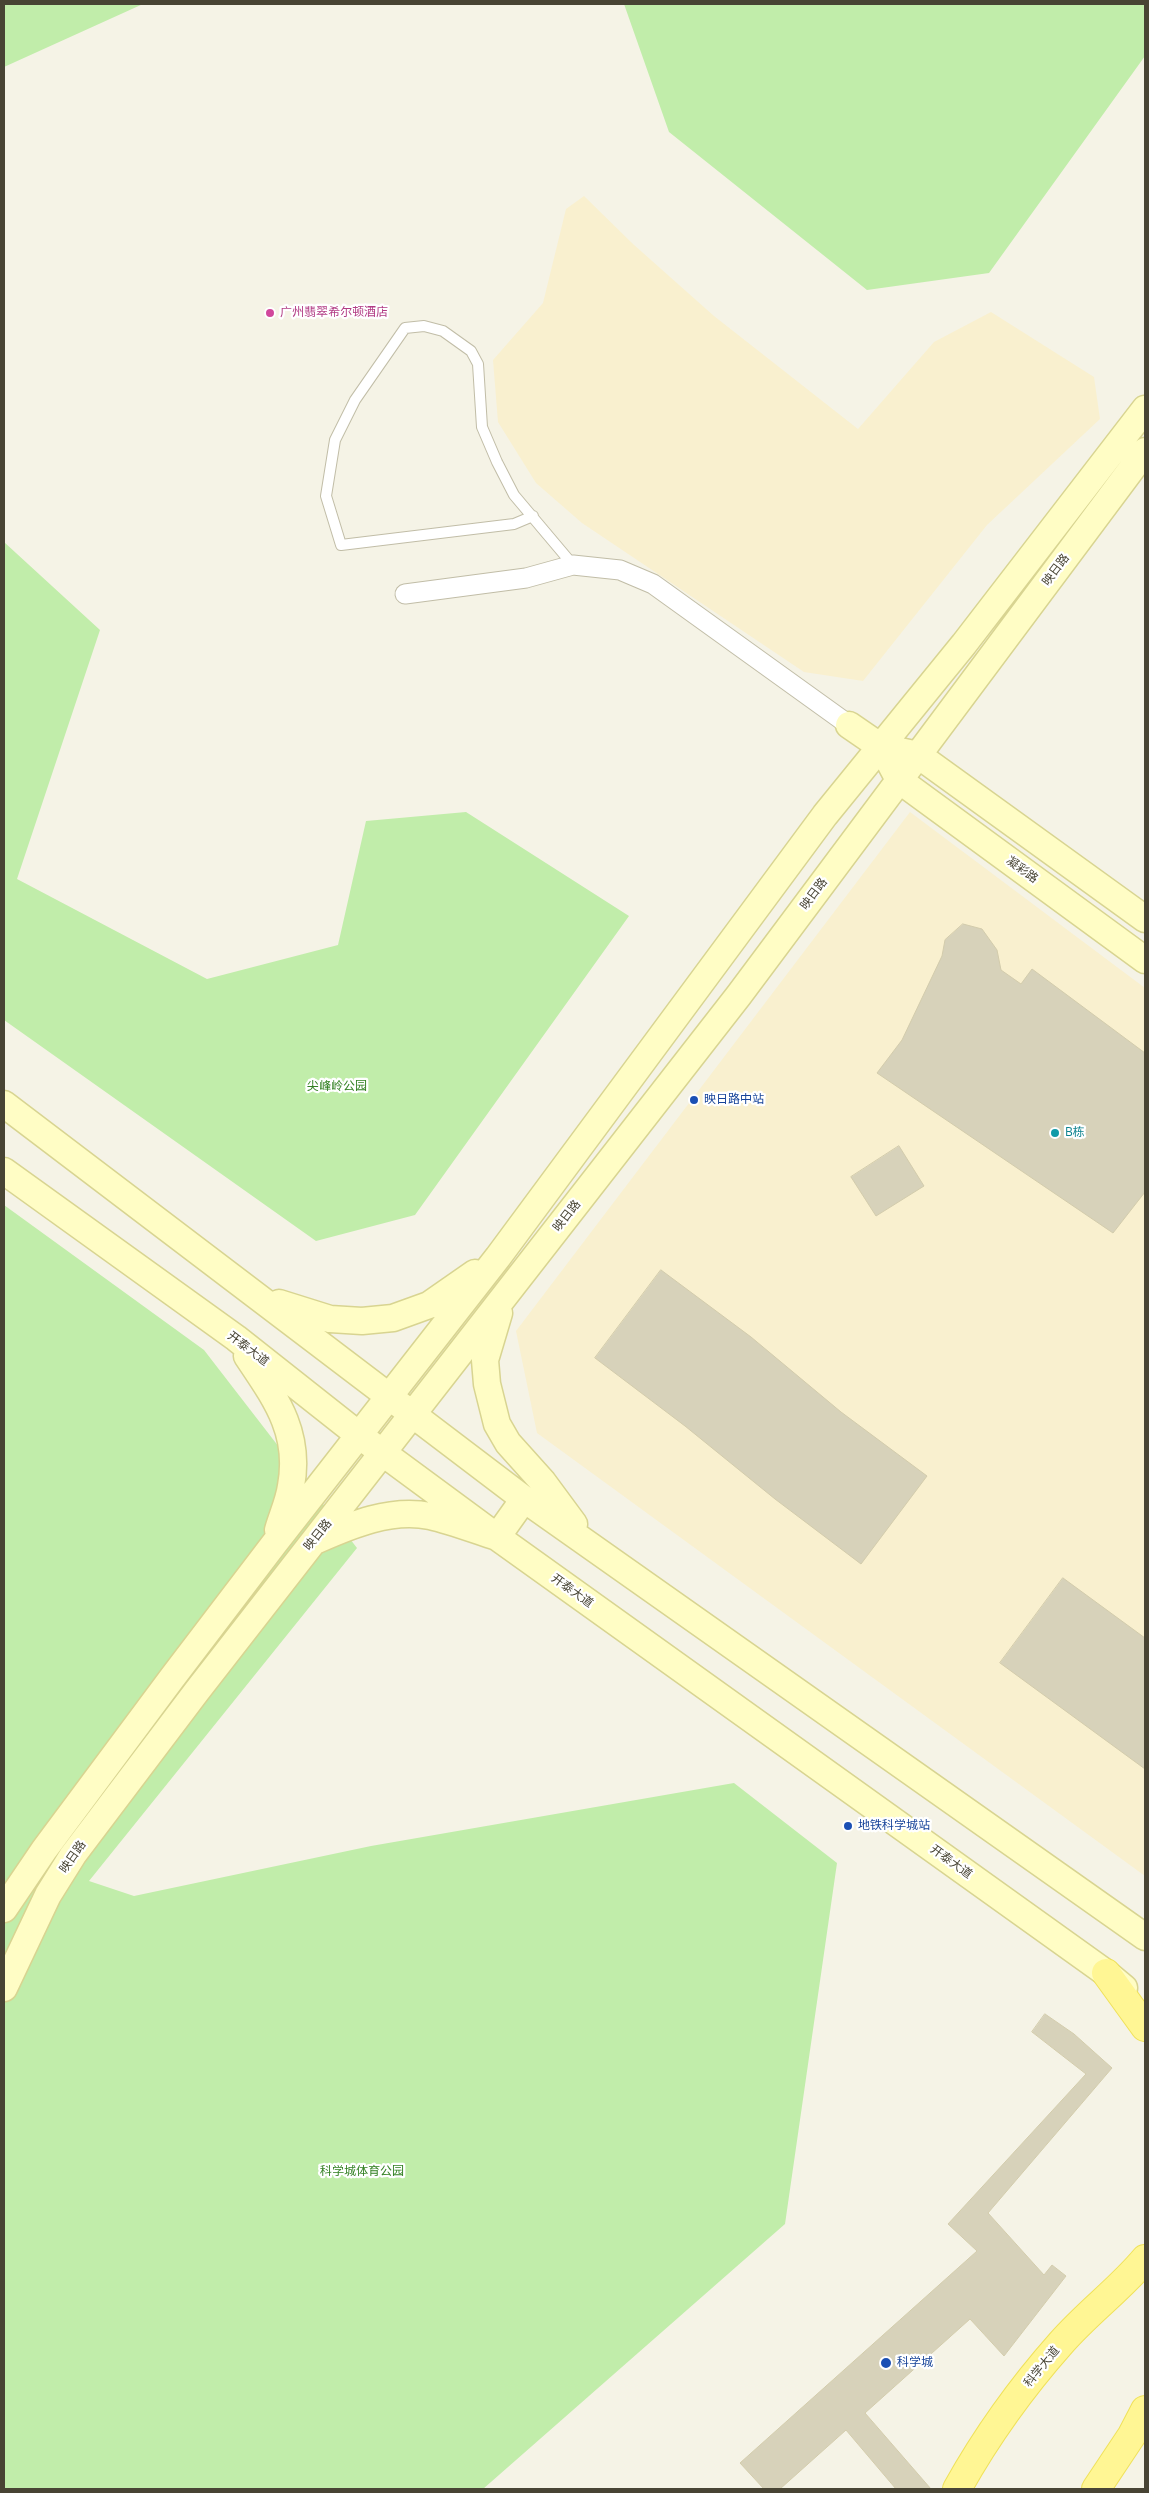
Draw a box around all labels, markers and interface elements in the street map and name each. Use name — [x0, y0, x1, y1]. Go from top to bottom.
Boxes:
place label: 广州翡翠希尔顿酒店 — [280, 306, 388, 320]
marker: 广州翡翠希尔顿酒店 — [264, 307, 276, 319]
street label: 映日路 — [1039, 551, 1073, 589]
street label: 凝彩路 — [1003, 854, 1041, 886]
street label: 映日路 — [797, 875, 831, 913]
park label: 尖峰岭公园 — [307, 1080, 367, 1094]
place label: 映日路中站 — [704, 1093, 764, 1107]
marker: 映日路中站 — [688, 1094, 700, 1106]
place label: B栋 — [1065, 1126, 1085, 1140]
marker: B栋 — [1049, 1127, 1061, 1139]
street label: 映日路 — [550, 1197, 584, 1235]
street label: 开泰大道 — [224, 1329, 272, 1369]
street label: 映日路 — [301, 1516, 335, 1554]
street label: 开泰大道 — [548, 1571, 596, 1611]
place label: 地铁科学城站 — [858, 1819, 930, 1833]
marker: 地铁科学城站 — [842, 1820, 854, 1832]
street label: 映日路 — [57, 1838, 89, 1876]
street label: 开泰大道 — [927, 1842, 975, 1882]
park label: 科学城体育公园 — [320, 2165, 404, 2179]
street label: 科学大道 — [1021, 2344, 1063, 2390]
marker: 科学城 — [879, 2356, 893, 2370]
place label: 科学城 — [897, 2356, 933, 2370]

